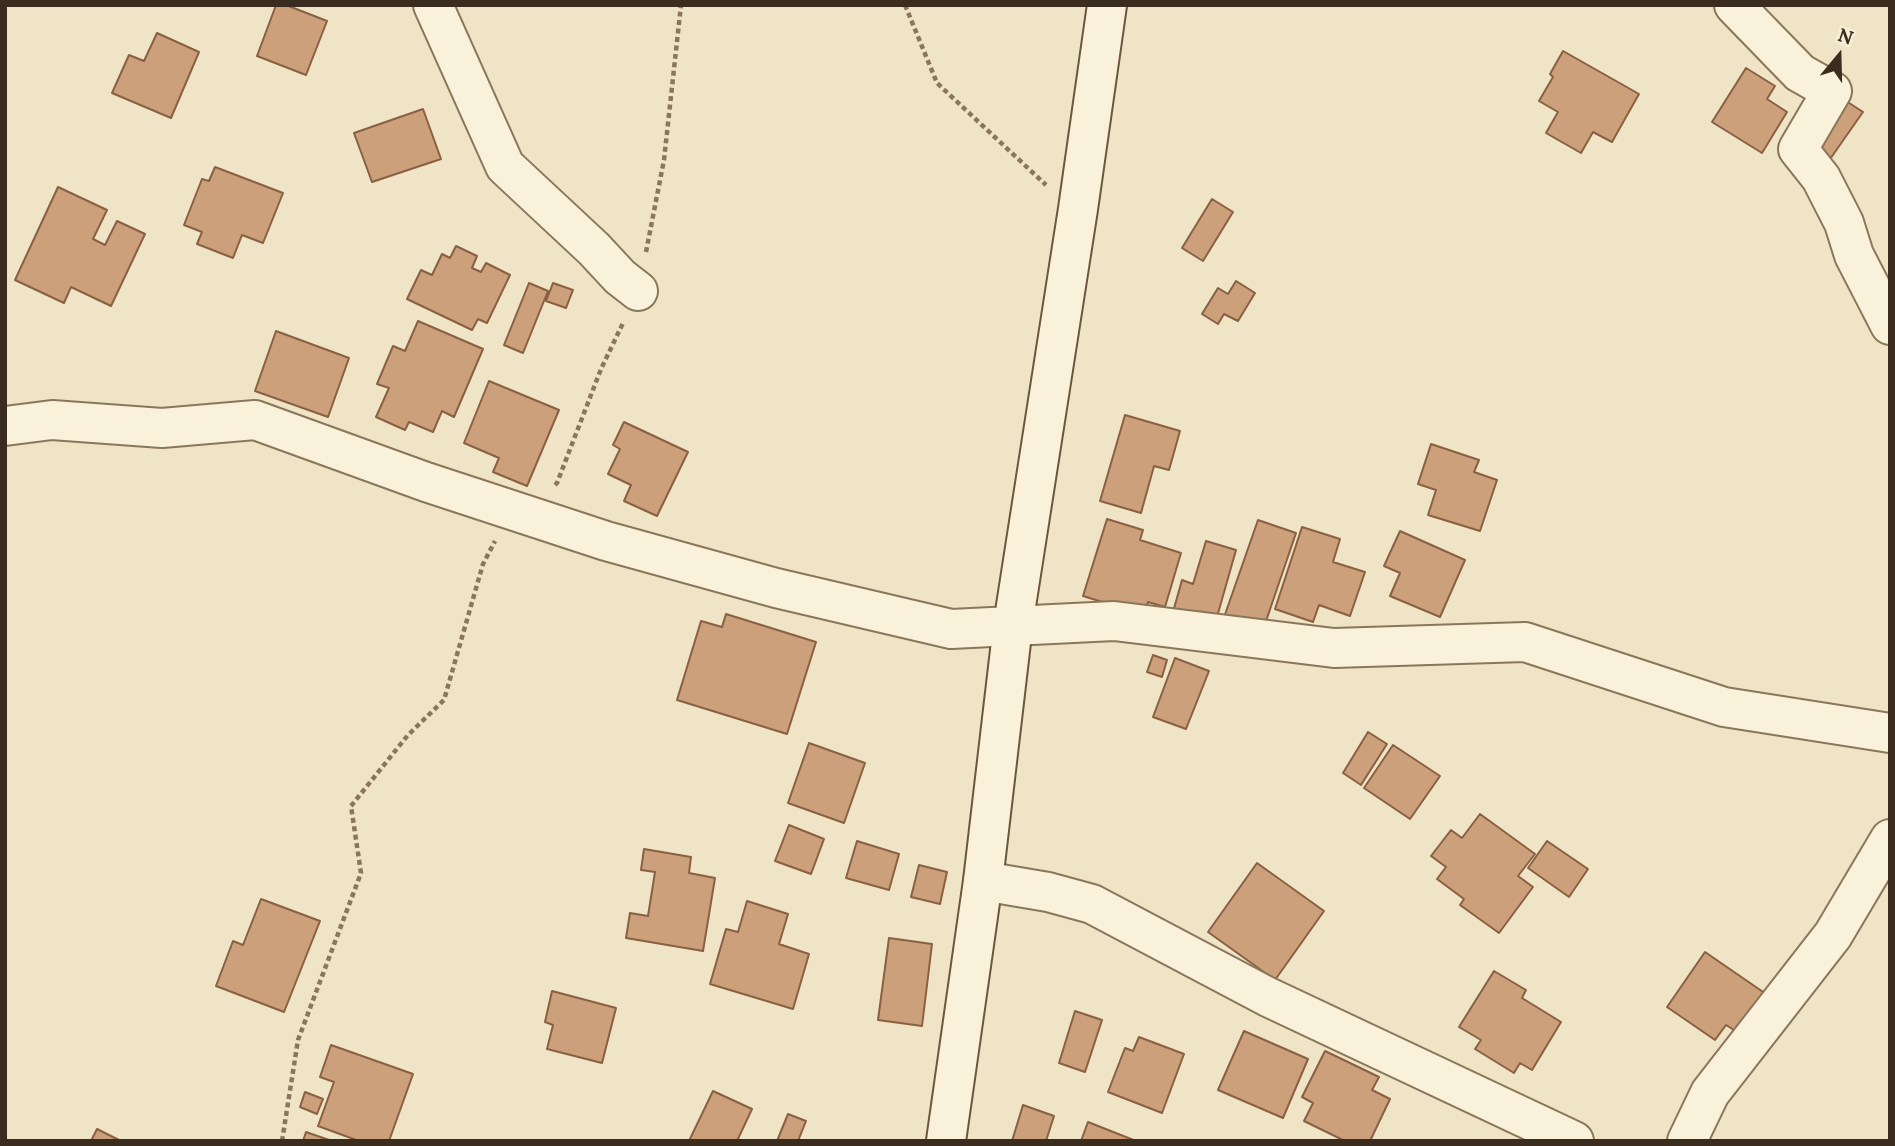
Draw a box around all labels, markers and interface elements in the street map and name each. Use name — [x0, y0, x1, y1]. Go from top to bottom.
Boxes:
north arrow — [1804, 21, 1874, 91]
text: N — [1835, 22, 1857, 50]

